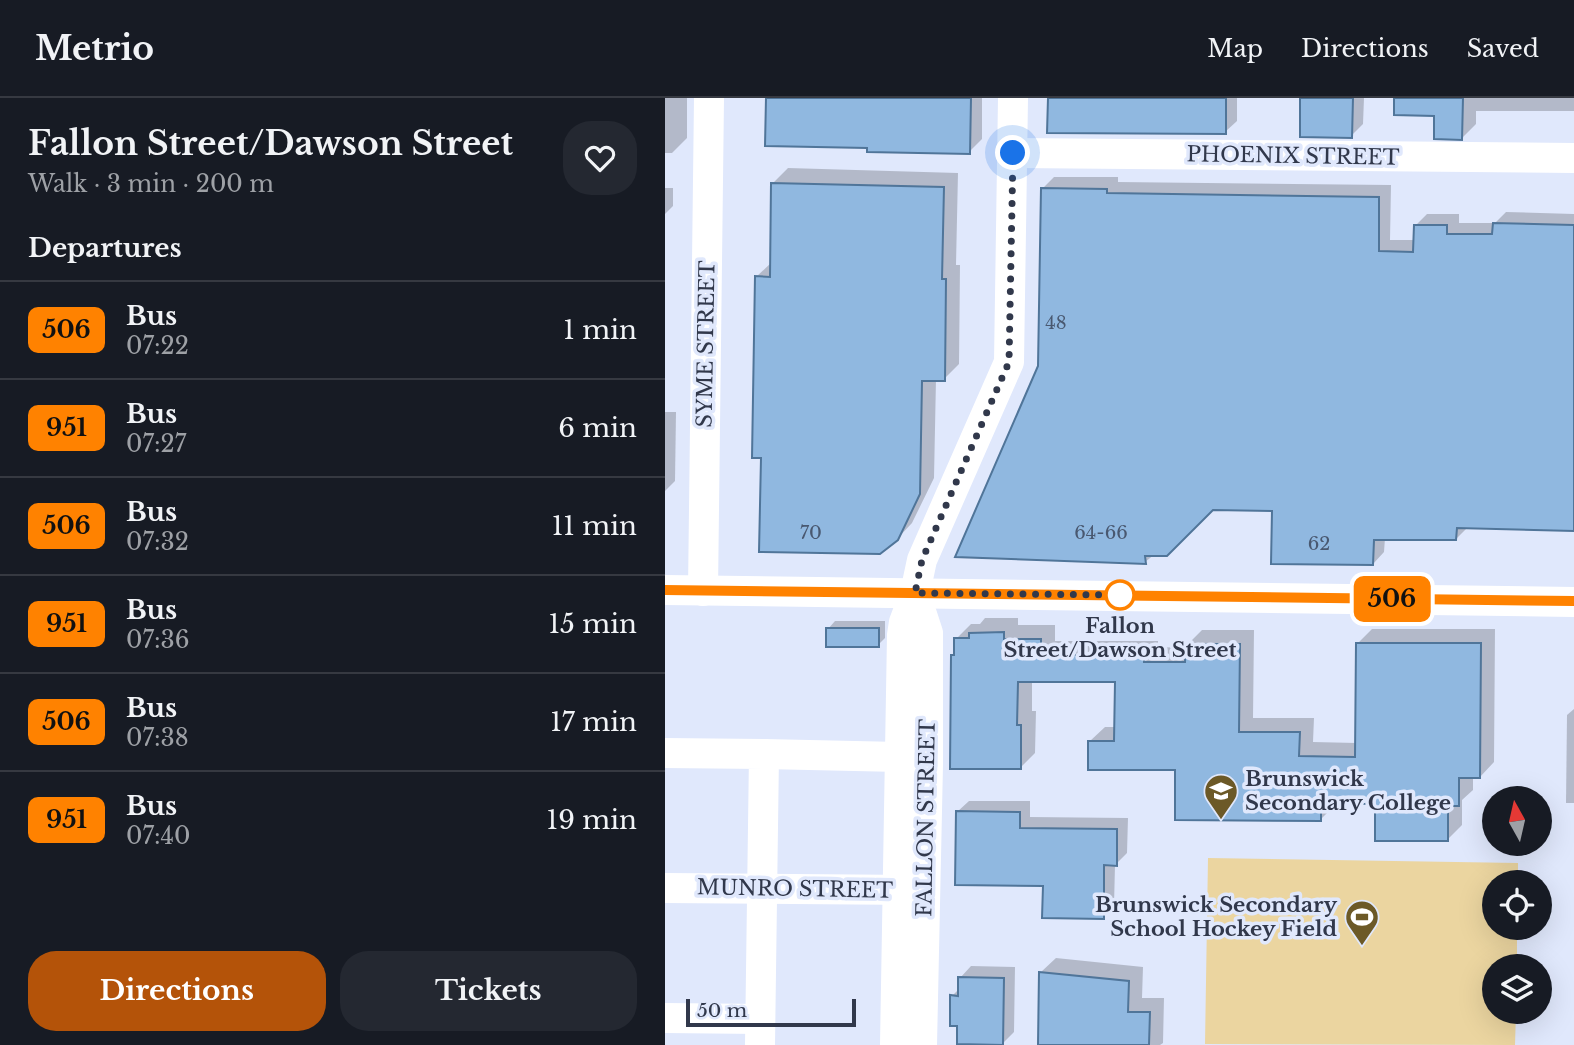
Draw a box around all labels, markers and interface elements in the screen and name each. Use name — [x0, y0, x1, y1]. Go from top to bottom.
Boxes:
text: Metrio — [35, 28, 154, 69]
text: Map — [1207, 34, 1263, 63]
text: Directions — [1301, 34, 1429, 63]
text: Saved — [1467, 34, 1539, 63]
button: heart — [563, 121, 637, 195]
text: Fallon Street/Dawson Street — [28, 123, 513, 164]
your location — [995, 135, 1030, 170]
street label: PHOENIX STREET — [1186, 141, 1400, 171]
text: Walk · 3 min · 200 m — [28, 170, 274, 198]
text: Departures — [28, 232, 182, 264]
street label: SYME STREET — [692, 260, 720, 428]
text: Bus — [126, 300, 177, 332]
house number: 48 — [1045, 312, 1067, 334]
text: 1 min — [563, 314, 637, 346]
text: 506 — [42, 315, 91, 344]
text: 07:22 — [126, 332, 189, 360]
text: Bus — [126, 398, 177, 430]
text: 6 min — [558, 412, 637, 444]
text: 951 — [46, 413, 87, 442]
text: 07:27 — [126, 430, 186, 458]
text: Bus — [126, 496, 177, 528]
text: 11 min — [552, 510, 637, 542]
text: 506 — [42, 511, 91, 540]
house number: 70 — [800, 522, 822, 544]
house number: 64-66 — [1074, 522, 1128, 544]
text: 07:32 — [126, 528, 189, 556]
house number: 62 — [1308, 533, 1330, 555]
line badge: 506 — [1352, 576, 1432, 622]
marker: Fallon Street/Dawson Street — [1105, 580, 1135, 610]
text: 506 — [1368, 584, 1416, 613]
text: Bus — [126, 594, 177, 626]
text: 15 min — [548, 608, 637, 640]
text: 951 — [46, 609, 87, 638]
place label: Fallon Street/Dawson Street — [1003, 613, 1237, 663]
text: 07:36 — [126, 626, 189, 654]
text: Bus — [126, 692, 177, 724]
text: 17 min — [550, 706, 637, 738]
text: 506 — [42, 707, 91, 736]
street label: FALLON STREET — [911, 719, 941, 917]
text: 07:38 — [126, 724, 189, 752]
place label: Brunswick Secondary College — [1245, 766, 1451, 816]
school or university icon: Brunswick Secondary College — [1202, 772, 1240, 821]
north arrow — [1482, 786, 1552, 856]
map controls — [1482, 786, 1552, 1024]
text: Bus — [126, 790, 177, 822]
text: 19 min — [547, 804, 637, 836]
text: 951 — [46, 805, 87, 834]
text: 07:40 — [126, 822, 190, 850]
button: locate — [1482, 870, 1552, 940]
street label: MUNRO STREET — [697, 874, 893, 904]
place label: Brunswick Secondary School Hockey Field — [1095, 892, 1337, 942]
sports icon: Brunswick Secondary School Hockey Field — [1343, 898, 1381, 947]
button: Directions — [28, 951, 326, 1031]
button: Tickets — [340, 951, 637, 1031]
button: layers — [1482, 954, 1552, 1024]
scale bar — [686, 996, 856, 1028]
text: 50 m — [697, 999, 747, 1022]

